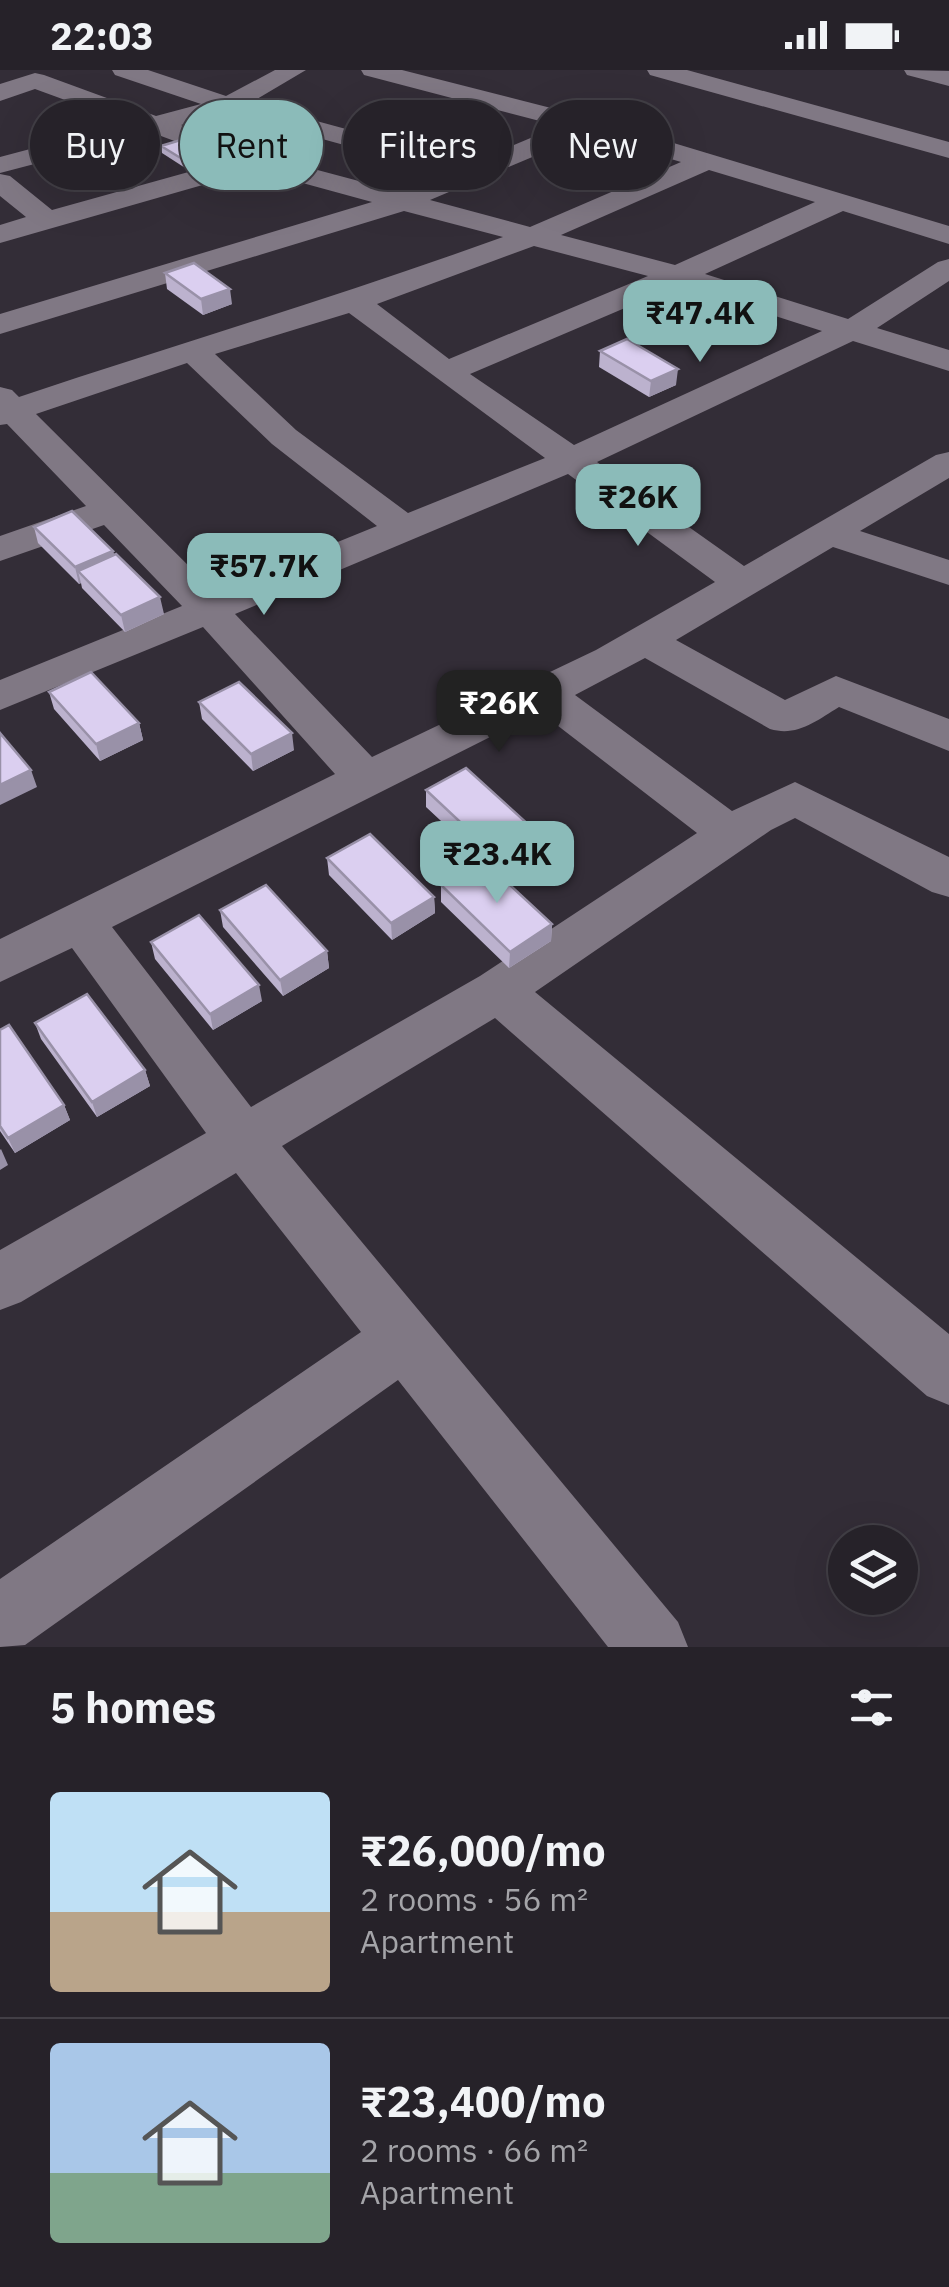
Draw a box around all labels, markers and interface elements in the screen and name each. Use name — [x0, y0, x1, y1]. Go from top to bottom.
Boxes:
text: 22:03 — [50, 11, 154, 60]
chip: Buy — [30, 100, 160, 190]
chip: Rent — [180, 100, 323, 190]
chip: Filters — [343, 100, 512, 190]
chip: New — [532, 100, 673, 190]
pin: ₹47.4K — [619, 280, 781, 365]
text: ₹47.4K — [645, 291, 755, 333]
pin: ₹26K — [579, 464, 697, 549]
text: ₹26K — [598, 475, 678, 517]
pin: ₹57.7K — [183, 533, 345, 618]
text: ₹57.7K — [209, 544, 319, 586]
pin: ₹26K — [440, 670, 558, 755]
text: ₹26K — [459, 681, 539, 723]
pin: ₹23.4K — [416, 821, 578, 906]
text: ₹23.4K — [442, 832, 552, 874]
map controls — [828, 1525, 918, 1615]
button: layers — [828, 1525, 918, 1615]
text: 5 homes — [50, 1680, 216, 1735]
icon: filters — [844, 1680, 899, 1735]
text: ₹26,000/mo — [360, 1823, 606, 1878]
icon: home — [130, 1832, 250, 1952]
text: 2 rooms · 56 m² — [360, 1878, 588, 1920]
text: Apartment — [360, 1920, 514, 1962]
text: ₹23,400/mo — [360, 2074, 606, 2129]
icon: home — [130, 2083, 250, 2203]
text: 2 rooms · 66 m² — [360, 2129, 588, 2171]
text: Apartment — [360, 2171, 514, 2213]

